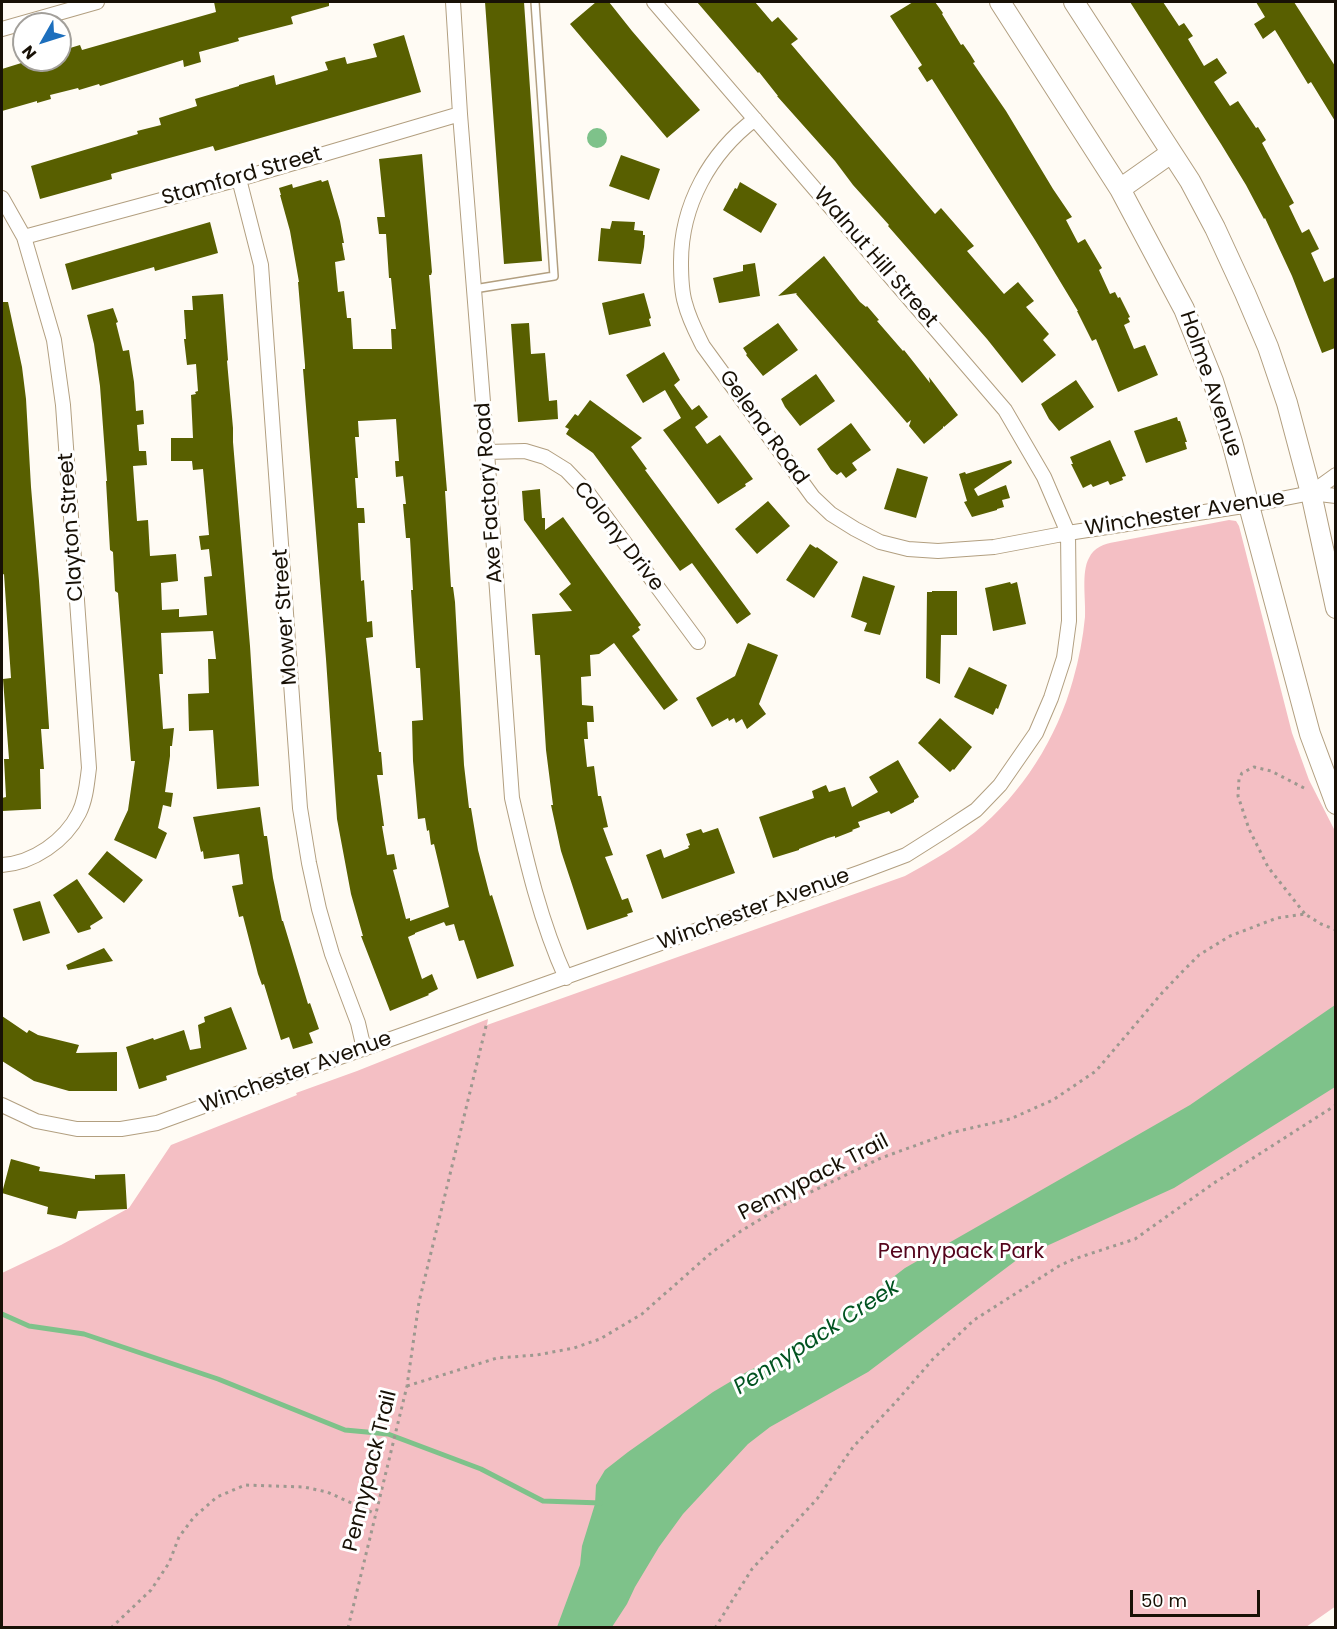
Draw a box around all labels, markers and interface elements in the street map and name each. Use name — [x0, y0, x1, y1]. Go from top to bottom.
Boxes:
north arrow — [12, 12, 72, 72]
text: N — [16, 40, 42, 64]
street label: Stamford Street — [159, 142, 325, 212]
street label: Walnut Hill Street — [807, 183, 943, 333]
street label: Holme Avenue — [1173, 308, 1247, 460]
street label: Gelena Road — [713, 366, 813, 490]
street label: Axe Factory Road — [471, 402, 509, 584]
street label: Clayton Street — [54, 452, 90, 602]
street label: Colony Drive — [568, 477, 668, 597]
street label: Winchester Avenue — [1083, 486, 1287, 542]
street label: Mower Street — [269, 548, 303, 686]
street label: Winchester Avenue — [655, 864, 853, 956]
street label: Winchester Avenue — [197, 1027, 395, 1119]
street label: Pennypack Trail — [735, 1129, 893, 1227]
park label: Pennypack Park — [878, 1240, 1044, 1266]
water label: Pennypack Creek — [729, 1275, 905, 1401]
street label: Pennypack Trail — [339, 1388, 403, 1554]
scale bar — [1133, 1578, 1264, 1616]
text: 50 m — [1141, 1588, 1187, 1613]

